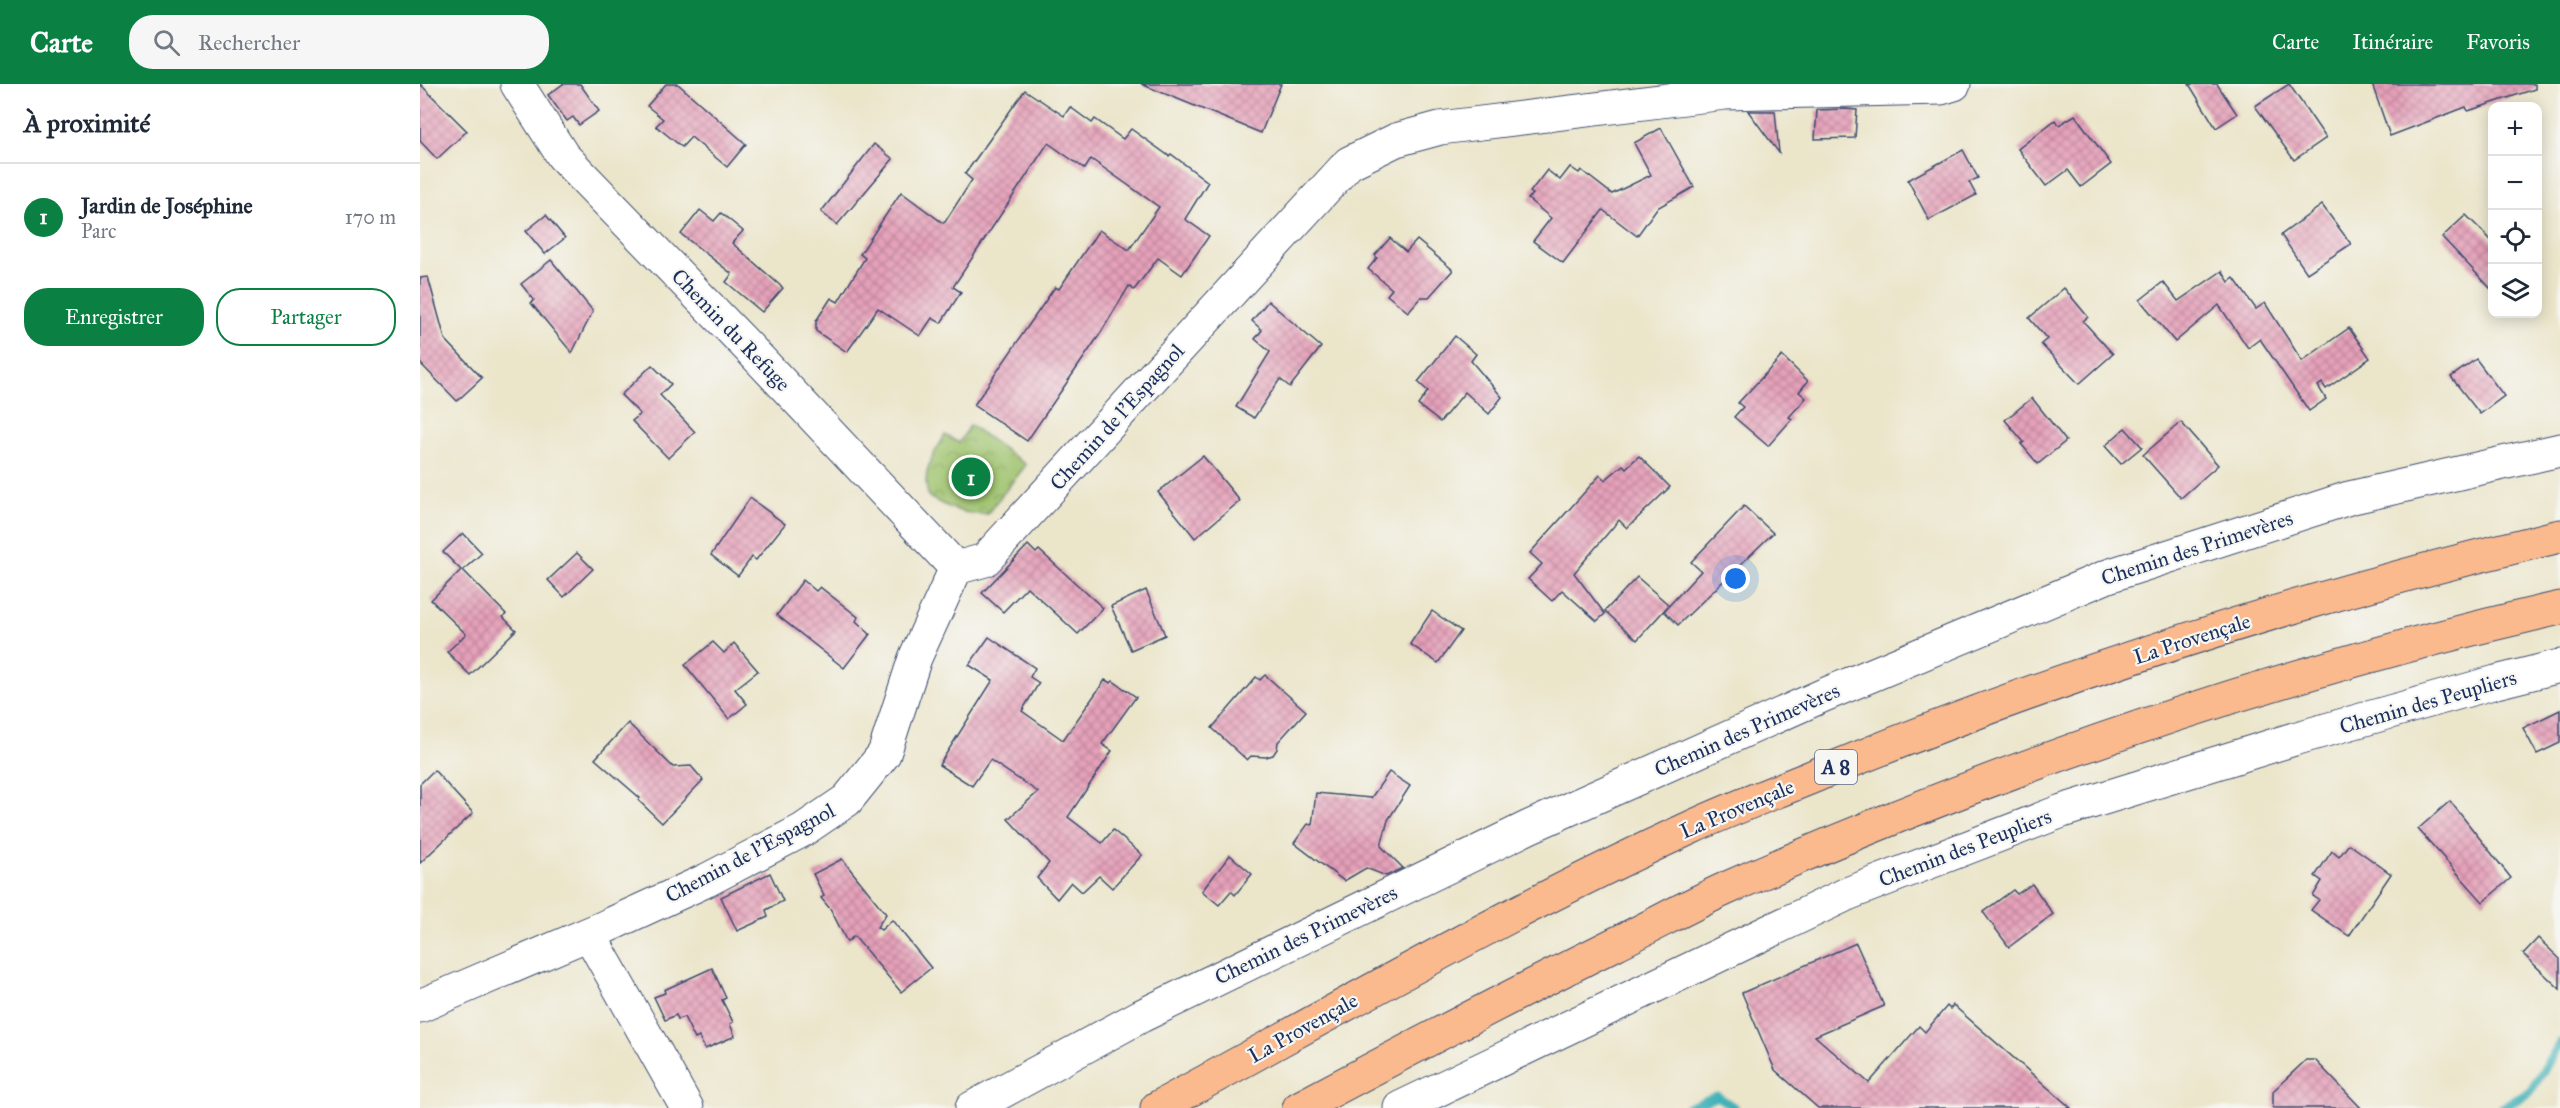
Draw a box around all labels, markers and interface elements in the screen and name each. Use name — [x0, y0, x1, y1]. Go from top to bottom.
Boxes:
search box — [129, 15, 549, 69]
text: Carte — [30, 25, 93, 60]
icon: search — [150, 26, 183, 59]
text: Rechercher — [198, 29, 300, 56]
text: Carte — [2272, 29, 2319, 55]
text: Itinéraire — [2352, 29, 2433, 55]
text: Favoris — [2466, 29, 2530, 55]
map controls — [2488, 102, 2542, 318]
button: + — [2488, 102, 2542, 156]
text: À proximité — [24, 107, 150, 139]
button: − — [2488, 156, 2542, 210]
text: Jardin de Joséphine — [81, 192, 253, 219]
text: 1 — [40, 205, 47, 229]
text: 170 m — [345, 205, 396, 229]
button: locate — [2488, 210, 2542, 264]
text: Parc — [81, 219, 116, 243]
street label: Chemin du Refuge — [666, 263, 796, 397]
button: layers — [2488, 264, 2542, 318]
button: Enregistrer — [24, 288, 204, 346]
button: Partager — [216, 288, 396, 346]
street label: Chemin de l'Espagnol — [1044, 338, 1190, 496]
pin: 1 — [952, 454, 990, 500]
street label: Chemin des Primevères — [2098, 505, 2296, 591]
your location — [1721, 564, 1750, 593]
street label: La Provençale — [2130, 608, 2254, 670]
street label: Chemin des Peupliers — [2336, 664, 2520, 740]
street label: Chemin des Primevères — [1650, 677, 1844, 783]
road number: A 8 — [1815, 750, 1857, 784]
street label: La Provençale — [1676, 773, 1798, 845]
street label: Chemin de l'Espagnol — [661, 797, 839, 909]
street label: Chemin des Peupliers — [1875, 803, 2055, 893]
street label: Chemin des Primevères — [1210, 879, 1402, 991]
street label: La Provençale — [1244, 987, 1363, 1069]

